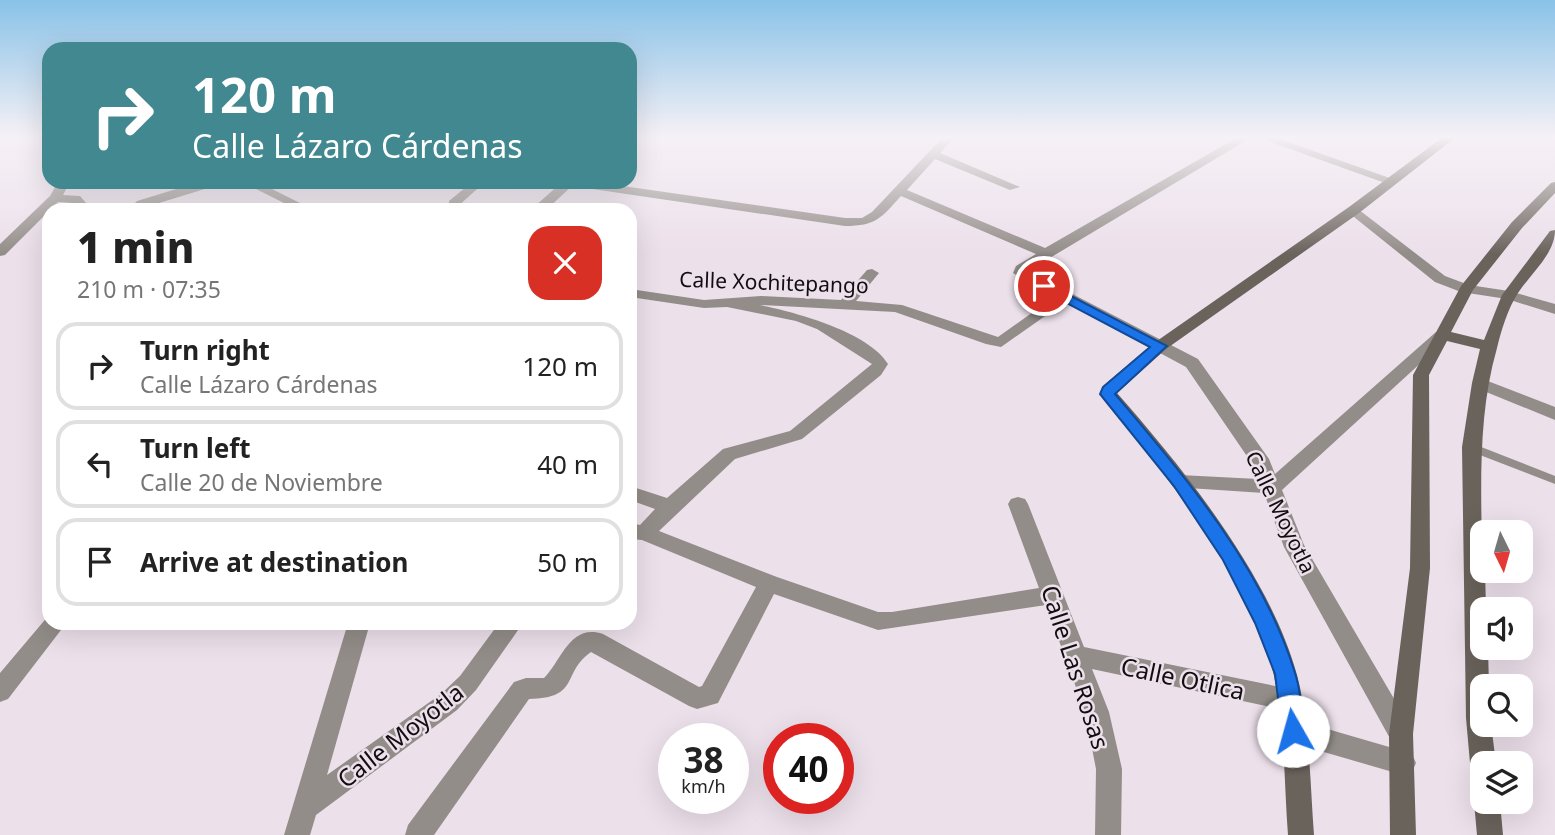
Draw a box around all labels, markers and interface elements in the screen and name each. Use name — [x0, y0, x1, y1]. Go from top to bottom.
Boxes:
text: 120 m — [192, 61, 337, 127]
icon: right — [77, 70, 168, 161]
text: Calle Lázaro Cárdenas — [192, 124, 523, 167]
text: 1 min — [77, 218, 194, 275]
button: close — [528, 226, 602, 300]
pin — [1014, 256, 1074, 316]
street label: Calle Xochitepango — [679, 265, 869, 299]
icon: arrive — [1025, 267, 1063, 305]
text: 210 m · 07:35 — [77, 273, 221, 305]
text: Turn right — [140, 332, 270, 368]
icon: right — [81, 347, 119, 385]
text: 120 m — [522, 348, 598, 384]
text: Calle Lázaro Cárdenas — [140, 368, 378, 400]
text: Turn left — [140, 430, 251, 466]
icon: left — [81, 445, 119, 483]
text: 40 m — [537, 446, 598, 482]
street label: Calle Moyotla — [1239, 446, 1323, 578]
text: Calle 20 de Noviembre — [140, 466, 383, 498]
north arrow — [1470, 520, 1533, 583]
map controls — [1470, 520, 1533, 814]
icon: arrive — [81, 543, 119, 581]
text: Arrive at destination — [140, 544, 409, 580]
text: 50 m — [537, 544, 598, 580]
street label: Calle Las Rosas — [1034, 581, 1118, 753]
button: sound — [1470, 597, 1533, 660]
street label: Calle Otlica — [1118, 649, 1248, 707]
button: search — [1470, 674, 1533, 737]
street label: Calle Moyotla — [330, 675, 470, 795]
position arrow — [1256, 694, 1330, 768]
speed limit sign: 40 — [763, 723, 854, 814]
text: 38 — [683, 736, 724, 783]
button: layers — [1470, 751, 1533, 814]
text: km/h — [681, 774, 726, 798]

